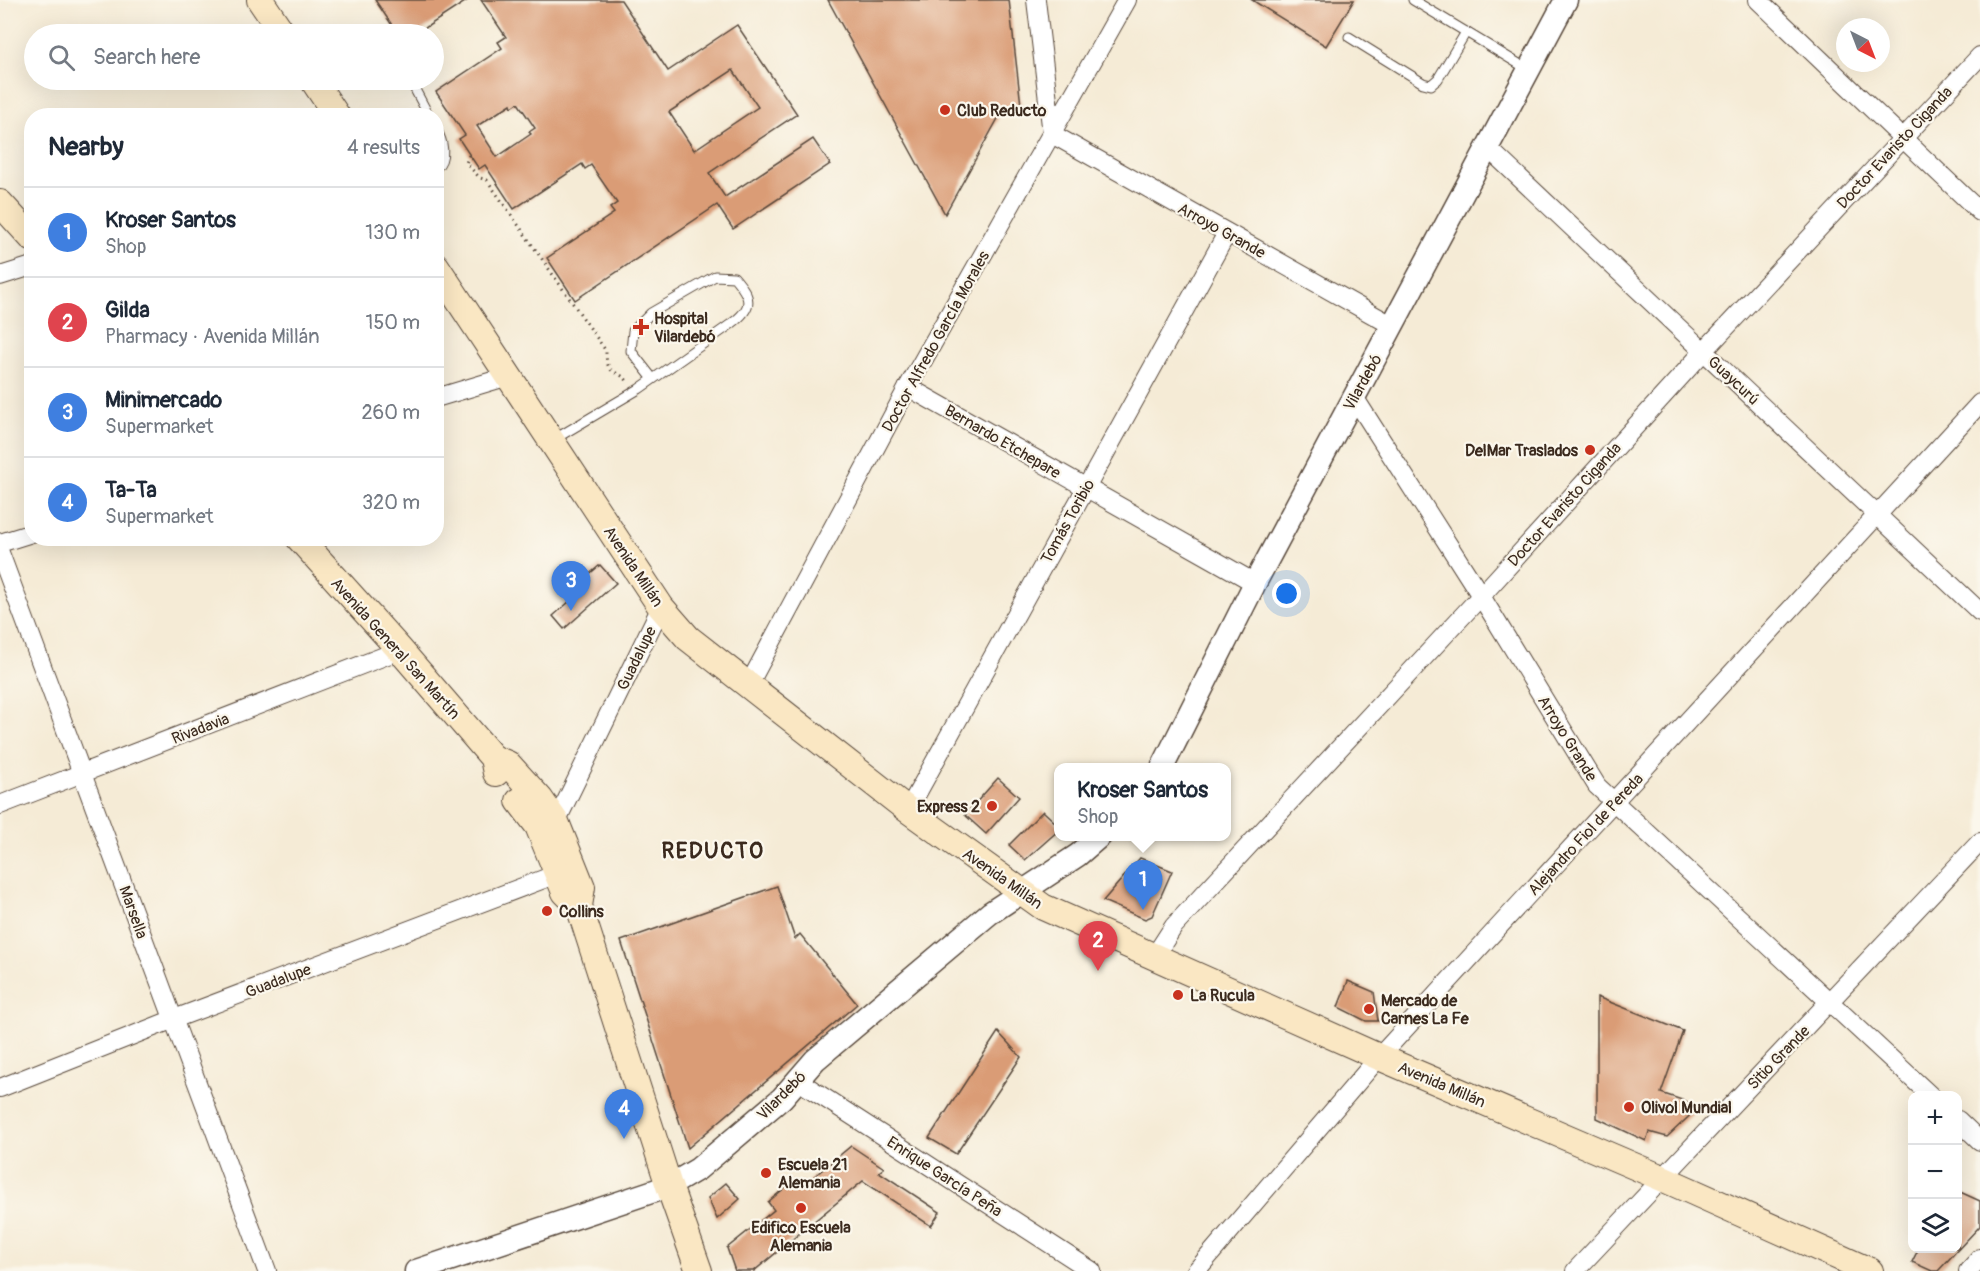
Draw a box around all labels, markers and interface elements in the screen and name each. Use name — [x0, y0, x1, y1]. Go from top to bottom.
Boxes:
north arrow — [1836, 18, 1890, 72]
search box — [24, 24, 444, 90]
icon: search — [45, 41, 78, 74]
text: Search here — [93, 43, 200, 71]
street label: Doctor Evaristo Ciganda — [1833, 82, 1957, 213]
place label: Club Reducto — [957, 101, 1047, 121]
marker: Club Reducto — [938, 103, 952, 117]
text: Nearby — [48, 131, 124, 163]
text: 4 results — [347, 135, 420, 160]
street label: Arroyo Grande — [1174, 199, 1269, 263]
text: Kroser Santos — [105, 206, 236, 234]
text: 1 — [64, 220, 71, 245]
text: 130 m — [365, 220, 420, 245]
text: Shop — [105, 234, 146, 259]
street label: Doctor Alfredo García Morales — [878, 247, 994, 436]
text: Gilda — [105, 296, 150, 324]
place label: Hospital Vilardebó — [654, 309, 716, 347]
text: 2 — [62, 310, 73, 335]
text: 150 m — [366, 310, 420, 335]
marker: Hospital Vilardebó — [632, 318, 650, 336]
text: Pharmacy · Avenida Millán — [105, 324, 319, 349]
street label: Vilardebó — [1339, 350, 1387, 414]
street label: Guaycurú — [1703, 352, 1763, 410]
text: Minimercado — [105, 386, 222, 414]
text: 3 — [62, 400, 73, 425]
text: 260 m — [361, 400, 420, 425]
street label: Bernardo Etchepare — [941, 401, 1064, 483]
text: Supermarket — [105, 414, 214, 439]
street label: Doctor Evaristo Ciganda — [1504, 438, 1626, 571]
place label: DelMar Traslados — [1465, 441, 1579, 461]
marker: DelMar Traslados — [1583, 443, 1597, 457]
text: Ta-Ta — [105, 476, 157, 504]
street label: Tomás Toribio — [1037, 476, 1099, 567]
text: 4 — [62, 490, 73, 515]
text: 320 m — [362, 490, 420, 515]
text: Supermarket — [105, 504, 214, 529]
street label: Avenida Millán — [599, 522, 668, 611]
pin: 3 — [552, 562, 590, 611]
street label: Avenida General San Martín — [326, 574, 464, 724]
your location — [1272, 579, 1301, 608]
street label: Guadalupe — [613, 623, 661, 694]
street label: Arroyo Grande — [1533, 692, 1601, 785]
street label: Rivadavia — [169, 709, 232, 749]
popup — [1054, 763, 1231, 841]
street label: Alejandro Fiol de Pereda — [1524, 769, 1648, 900]
text: Kroser Santos — [1077, 776, 1208, 804]
place label: Express 2 — [917, 797, 980, 817]
marker: Express 2 — [985, 799, 999, 813]
text: Shop — [1077, 804, 1118, 829]
district label: REDUCTO — [662, 837, 764, 865]
street label: Avenida Millán — [958, 844, 1046, 914]
pin: 1 — [1124, 860, 1162, 910]
street label: Marsella — [114, 883, 152, 942]
place label: Collins — [559, 902, 605, 922]
marker: Collins — [540, 904, 554, 918]
pin: 2 — [1078, 922, 1118, 971]
street label: Guadalupe — [243, 959, 314, 1003]
place label: La Rucula — [1190, 986, 1255, 1006]
marker: La Rucula — [1171, 988, 1185, 1002]
place label: Mercado de Carnes La Fe — [1381, 991, 1470, 1029]
marker: Mercado de Carnes La Fe — [1362, 1002, 1376, 1016]
street label: Sitio Grande — [1743, 1021, 1814, 1094]
street label: Avenida Millán — [1395, 1057, 1488, 1112]
street label: Vilardebó — [753, 1067, 811, 1125]
pin: 4 — [604, 1090, 644, 1139]
map controls — [1908, 1091, 1962, 1253]
button: + — [1908, 1091, 1962, 1145]
place label: Olivol Mundial — [1641, 1098, 1732, 1118]
marker: Olivol Mundial — [1622, 1100, 1636, 1114]
street label: Enrique García Peña — [883, 1132, 1006, 1222]
button: − — [1908, 1145, 1962, 1199]
place label: Escuela 21 Alemania — [778, 1155, 847, 1193]
marker: Escuela 21 Alemania — [759, 1166, 773, 1180]
button: layers — [1908, 1199, 1962, 1253]
marker: Edifico Escuela Alemania — [794, 1201, 808, 1215]
place label: Edifico Escuela Alemania — [751, 1218, 851, 1256]

